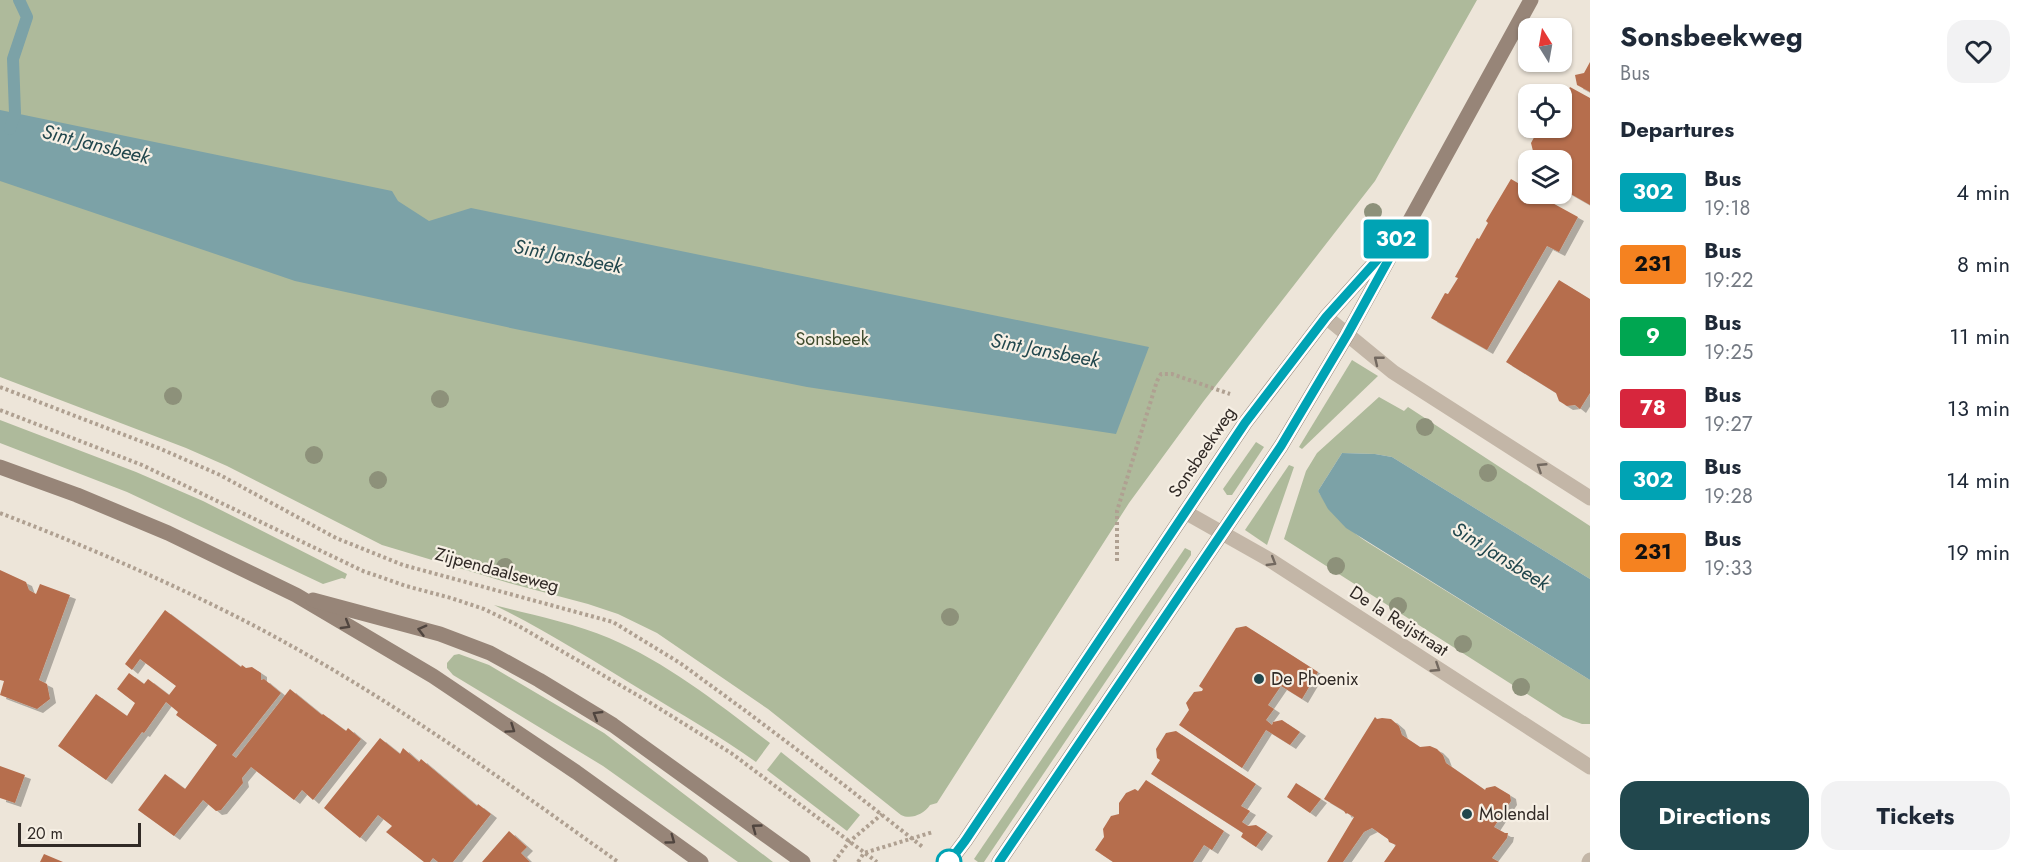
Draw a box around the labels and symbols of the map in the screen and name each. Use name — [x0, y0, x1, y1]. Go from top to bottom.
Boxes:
north arrow — [1518, 18, 1572, 72]
water label: Sint Jansbeek — [39, 117, 154, 172]
line badge: 302 — [1362, 220, 1430, 258]
water label: Sint Jansbeek — [511, 232, 626, 281]
park label: Sonsbeek — [795, 326, 869, 352]
water label: Sint Jansbeek — [988, 326, 1103, 375]
one-way arrow — [1374, 356, 1385, 367]
street label: Sonsbeekweg — [1162, 401, 1242, 503]
one-way arrow — [1537, 462, 1547, 474]
water label: Sint Jansbeek — [1446, 515, 1556, 599]
street label: Zijpendaalseweg — [432, 541, 562, 599]
one-way arrow — [1266, 555, 1276, 567]
street label: De la Reijstraat — [1345, 579, 1454, 663]
one-way arrow — [340, 618, 350, 630]
one-way arrow — [418, 624, 428, 637]
one-way arrow — [1430, 660, 1440, 672]
place label: De Phoenix — [1271, 666, 1358, 692]
marker: De Phoenix — [1252, 672, 1266, 686]
one-way arrow — [593, 711, 603, 723]
one-way arrow — [504, 722, 515, 733]
place label: Molendal — [1479, 801, 1549, 827]
marker: Molendal — [1460, 807, 1474, 821]
scale bar — [18, 820, 141, 848]
one-way arrow — [751, 824, 762, 835]
one-way arrow — [664, 833, 675, 844]
unlabelled marker — [936, 849, 962, 862]

